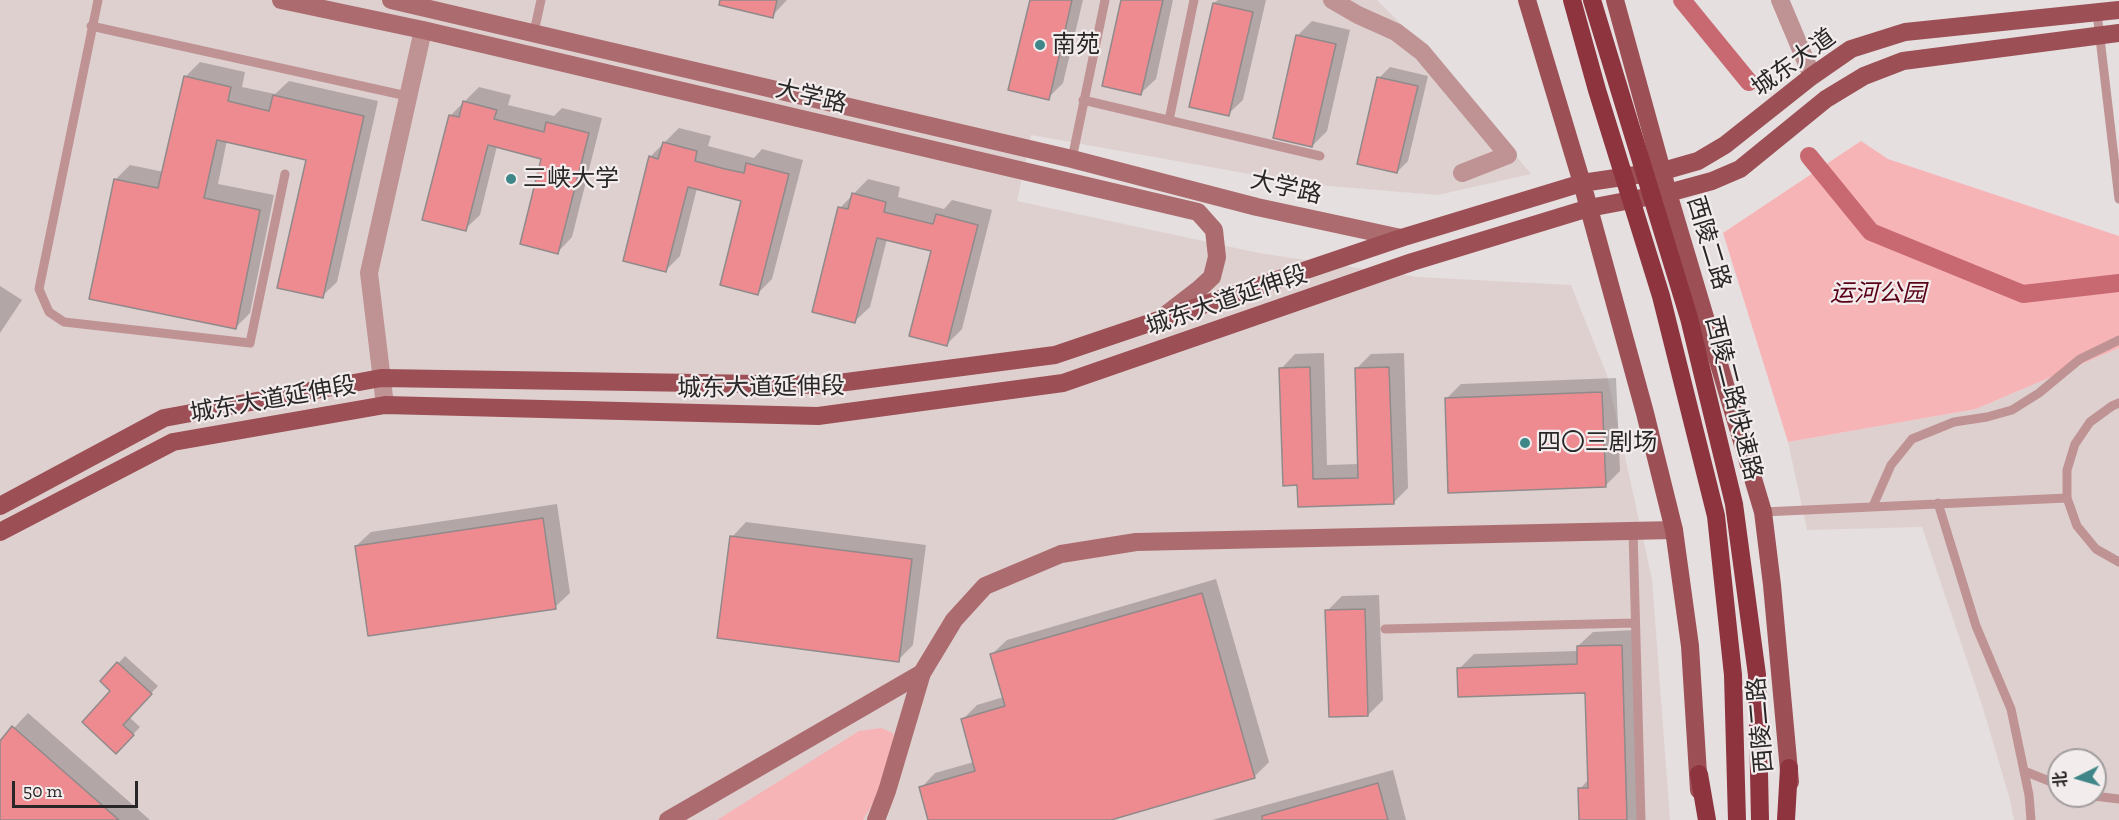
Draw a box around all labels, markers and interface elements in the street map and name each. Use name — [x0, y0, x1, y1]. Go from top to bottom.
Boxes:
street label: 城东大道 — [1747, 23, 1841, 103]
place label: 南苑 — [1052, 31, 1100, 59]
marker: 南苑 — [1033, 38, 1047, 52]
street label: 大学路 — [773, 75, 849, 119]
place label: 三峡大学 — [523, 165, 619, 193]
street label: 大学路 — [1248, 166, 1324, 210]
marker: 三峡大学 — [504, 172, 518, 186]
street label: 西陵二路 — [1680, 193, 1736, 293]
street label: 城东大道延伸段 — [1143, 260, 1311, 342]
park label: 运河公园 — [1830, 280, 1926, 308]
street label: 西陵二路快速路 — [1699, 313, 1767, 483]
street label: 城东大道延伸段 — [188, 371, 358, 429]
street label: 城东大道延伸段 — [677, 372, 845, 404]
place label: 四〇三剧场 — [1537, 429, 1657, 457]
marker: 四〇三剧场 — [1518, 436, 1532, 450]
street label: 西陵二路 — [1742, 676, 1780, 774]
north arrow — [2047, 748, 2107, 808]
scale bar — [15, 769, 141, 807]
text: 北 — [2050, 771, 2071, 788]
text: 50 m — [23, 780, 62, 802]

